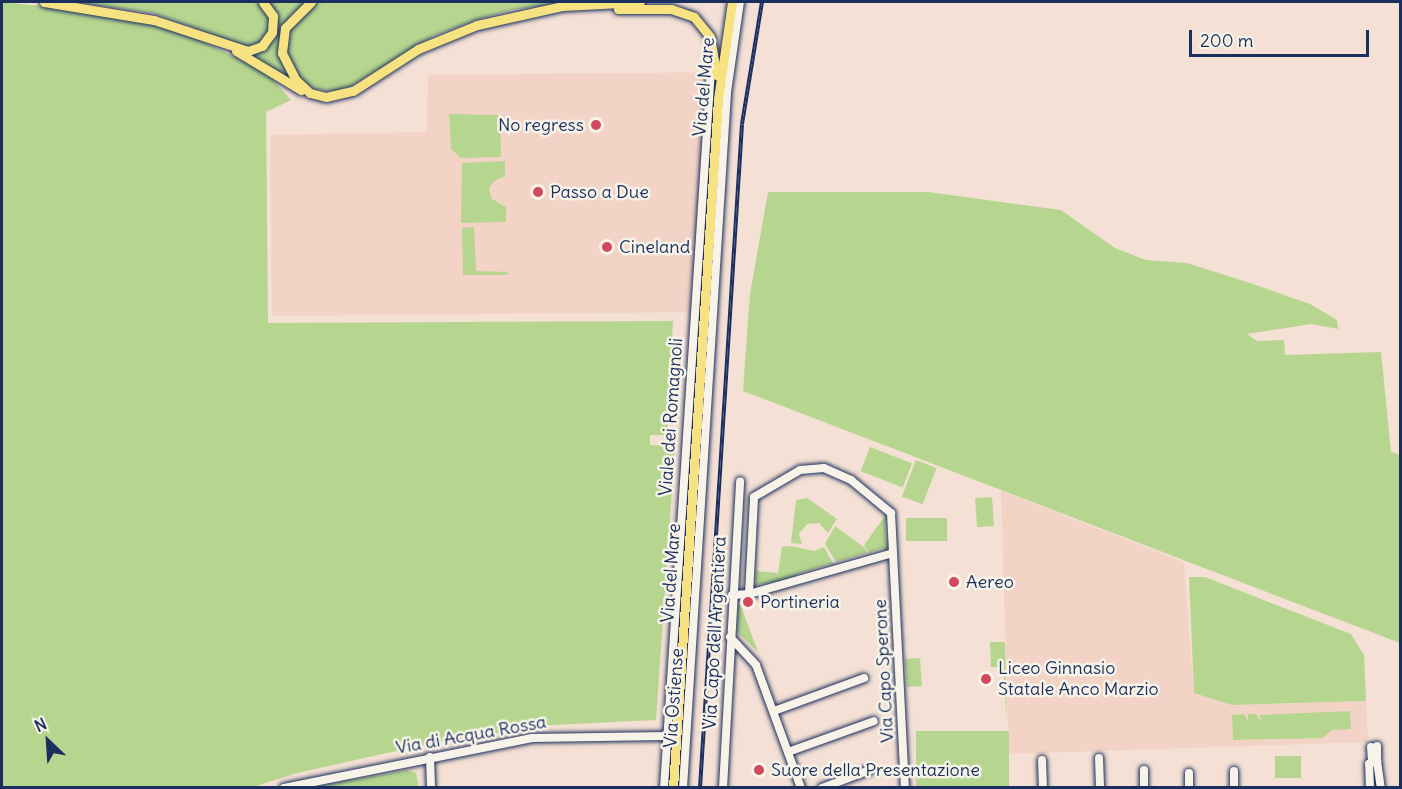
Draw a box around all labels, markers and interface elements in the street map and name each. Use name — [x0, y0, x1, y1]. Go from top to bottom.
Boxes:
scale bar — [1192, 18, 1372, 56]
text: 200 m — [1200, 29, 1254, 52]
street label: Via del Mare — [689, 36, 719, 138]
place label: No regress — [498, 114, 584, 136]
marker: No regress — [589, 118, 603, 132]
place label: Passo a Due — [550, 181, 649, 203]
marker: Passo a Due — [531, 185, 545, 199]
place label: Cineland — [619, 236, 690, 258]
marker: Cineland — [600, 240, 614, 254]
street label: Viale dei Romagnoli — [655, 337, 687, 497]
street label: Via del Mare — [657, 523, 685, 623]
street label: Via Capo dell'Argentiera — [699, 536, 731, 730]
place label: Aereo — [966, 571, 1014, 593]
marker: Aereo — [947, 575, 961, 589]
place label: Portineria — [760, 591, 840, 613]
marker: Portineria — [741, 595, 755, 609]
street label: Via Capo Sperone — [869, 599, 899, 743]
street label: Via Ostiense — [660, 647, 688, 749]
place label: Liceo Ginnasio Statale Anco Marzio — [998, 658, 1159, 700]
marker: Liceo Ginnasio Statale Anco Marzio — [979, 672, 993, 686]
north arrow — [18, 711, 78, 771]
street label: Via di Acqua Rossa — [394, 711, 548, 759]
text: N — [31, 713, 50, 736]
place label: Suore della Presentazione — [771, 759, 980, 781]
marker: Suore della Presentazione — [752, 763, 766, 777]

